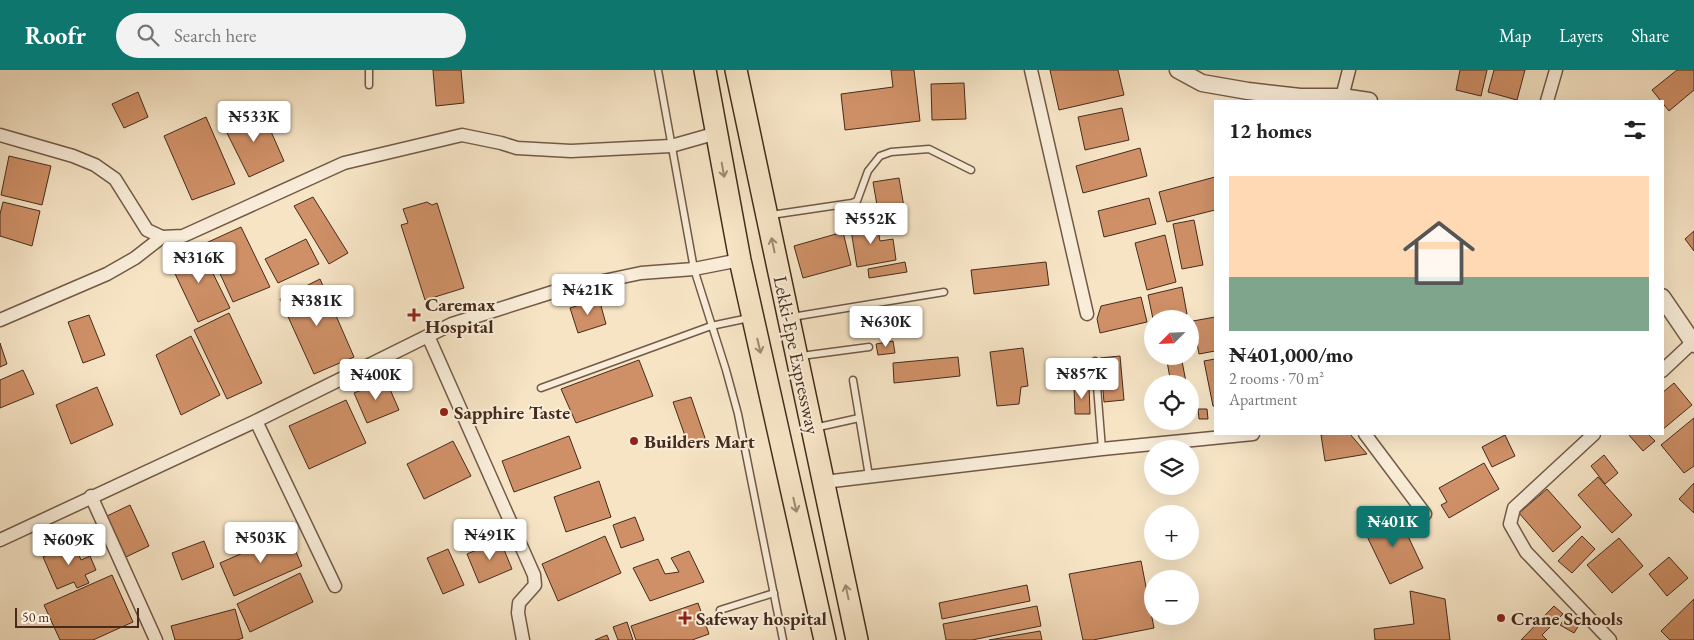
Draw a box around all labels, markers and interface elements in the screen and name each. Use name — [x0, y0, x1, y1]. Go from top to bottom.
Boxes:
search box — [116, 13, 466, 58]
text: Roofr — [25, 20, 86, 51]
icon: search — [134, 21, 162, 49]
text: Search here — [174, 23, 256, 48]
text: Map — [1499, 24, 1531, 47]
text: Layers — [1559, 24, 1603, 47]
text: Share — [1631, 24, 1669, 47]
pin: ₦533K — [219, 100, 289, 143]
text: ₦533K — [229, 106, 279, 127]
icon: filters — [1621, 116, 1649, 144]
text: 12 homes — [1229, 117, 1312, 144]
one-way arrow — [719, 161, 729, 177]
pin: ₦552K — [836, 202, 906, 245]
text: ₦552K — [846, 208, 896, 229]
icon: home — [1394, 208, 1484, 298]
one-way arrow — [768, 237, 777, 253]
pin: ₦316K — [164, 242, 234, 284]
text: ₦316K — [174, 247, 224, 268]
pin: ₦421K — [553, 274, 623, 316]
street label: Lekki-Epe Expressway — [768, 274, 826, 437]
text: ₦421K — [563, 279, 613, 300]
pin: ₦381K — [282, 284, 352, 327]
text: ₦381K — [292, 290, 342, 311]
place label: Caremax Hospital — [425, 292, 496, 339]
pin: ₦630K — [851, 306, 921, 348]
marker: Caremax Hospital — [407, 308, 421, 322]
north arrow — [1144, 310, 1199, 365]
map controls — [1144, 310, 1199, 625]
text: ₦630K — [861, 311, 911, 332]
one-way arrow — [755, 338, 764, 354]
text: ₦401,000/mo — [1229, 341, 1353, 368]
pin: ₦400K — [341, 358, 411, 401]
pin: ₦857K — [1047, 358, 1117, 400]
text: ₦857K — [1057, 363, 1107, 384]
text: ₦400K — [351, 364, 401, 385]
text: 2 rooms · 70 m² — [1229, 368, 1324, 389]
button: locate — [1144, 375, 1199, 430]
text: Apartment — [1229, 389, 1297, 410]
place label: Sapphire Taste — [454, 400, 570, 425]
marker: Sapphire Taste — [438, 406, 450, 418]
place label: Builders Mart — [644, 429, 755, 454]
marker: Builders Mart — [628, 435, 640, 447]
button: layers — [1144, 440, 1199, 495]
one-way arrow — [791, 496, 800, 512]
button: + — [1144, 505, 1199, 560]
pin: ₦401K — [1358, 506, 1428, 548]
text: ₦401K — [1368, 511, 1418, 532]
pin: ₦491K — [455, 518, 525, 561]
pin: ₦503K — [226, 522, 296, 564]
pin: ₦609K — [34, 524, 104, 566]
text: ₦491K — [465, 524, 515, 545]
text: ₦503K — [236, 527, 286, 548]
text: ₦609K — [44, 529, 94, 550]
button: − — [1144, 570, 1199, 625]
one-way arrow — [842, 585, 851, 601]
scale bar — [15, 605, 139, 628]
place label: Safeway hospital — [696, 606, 828, 631]
place label: Crane Schools — [1511, 606, 1623, 631]
text: 50 m — [22, 608, 49, 626]
marker: Safeway hospital — [678, 611, 692, 625]
marker: Crane Schools — [1495, 612, 1507, 624]

